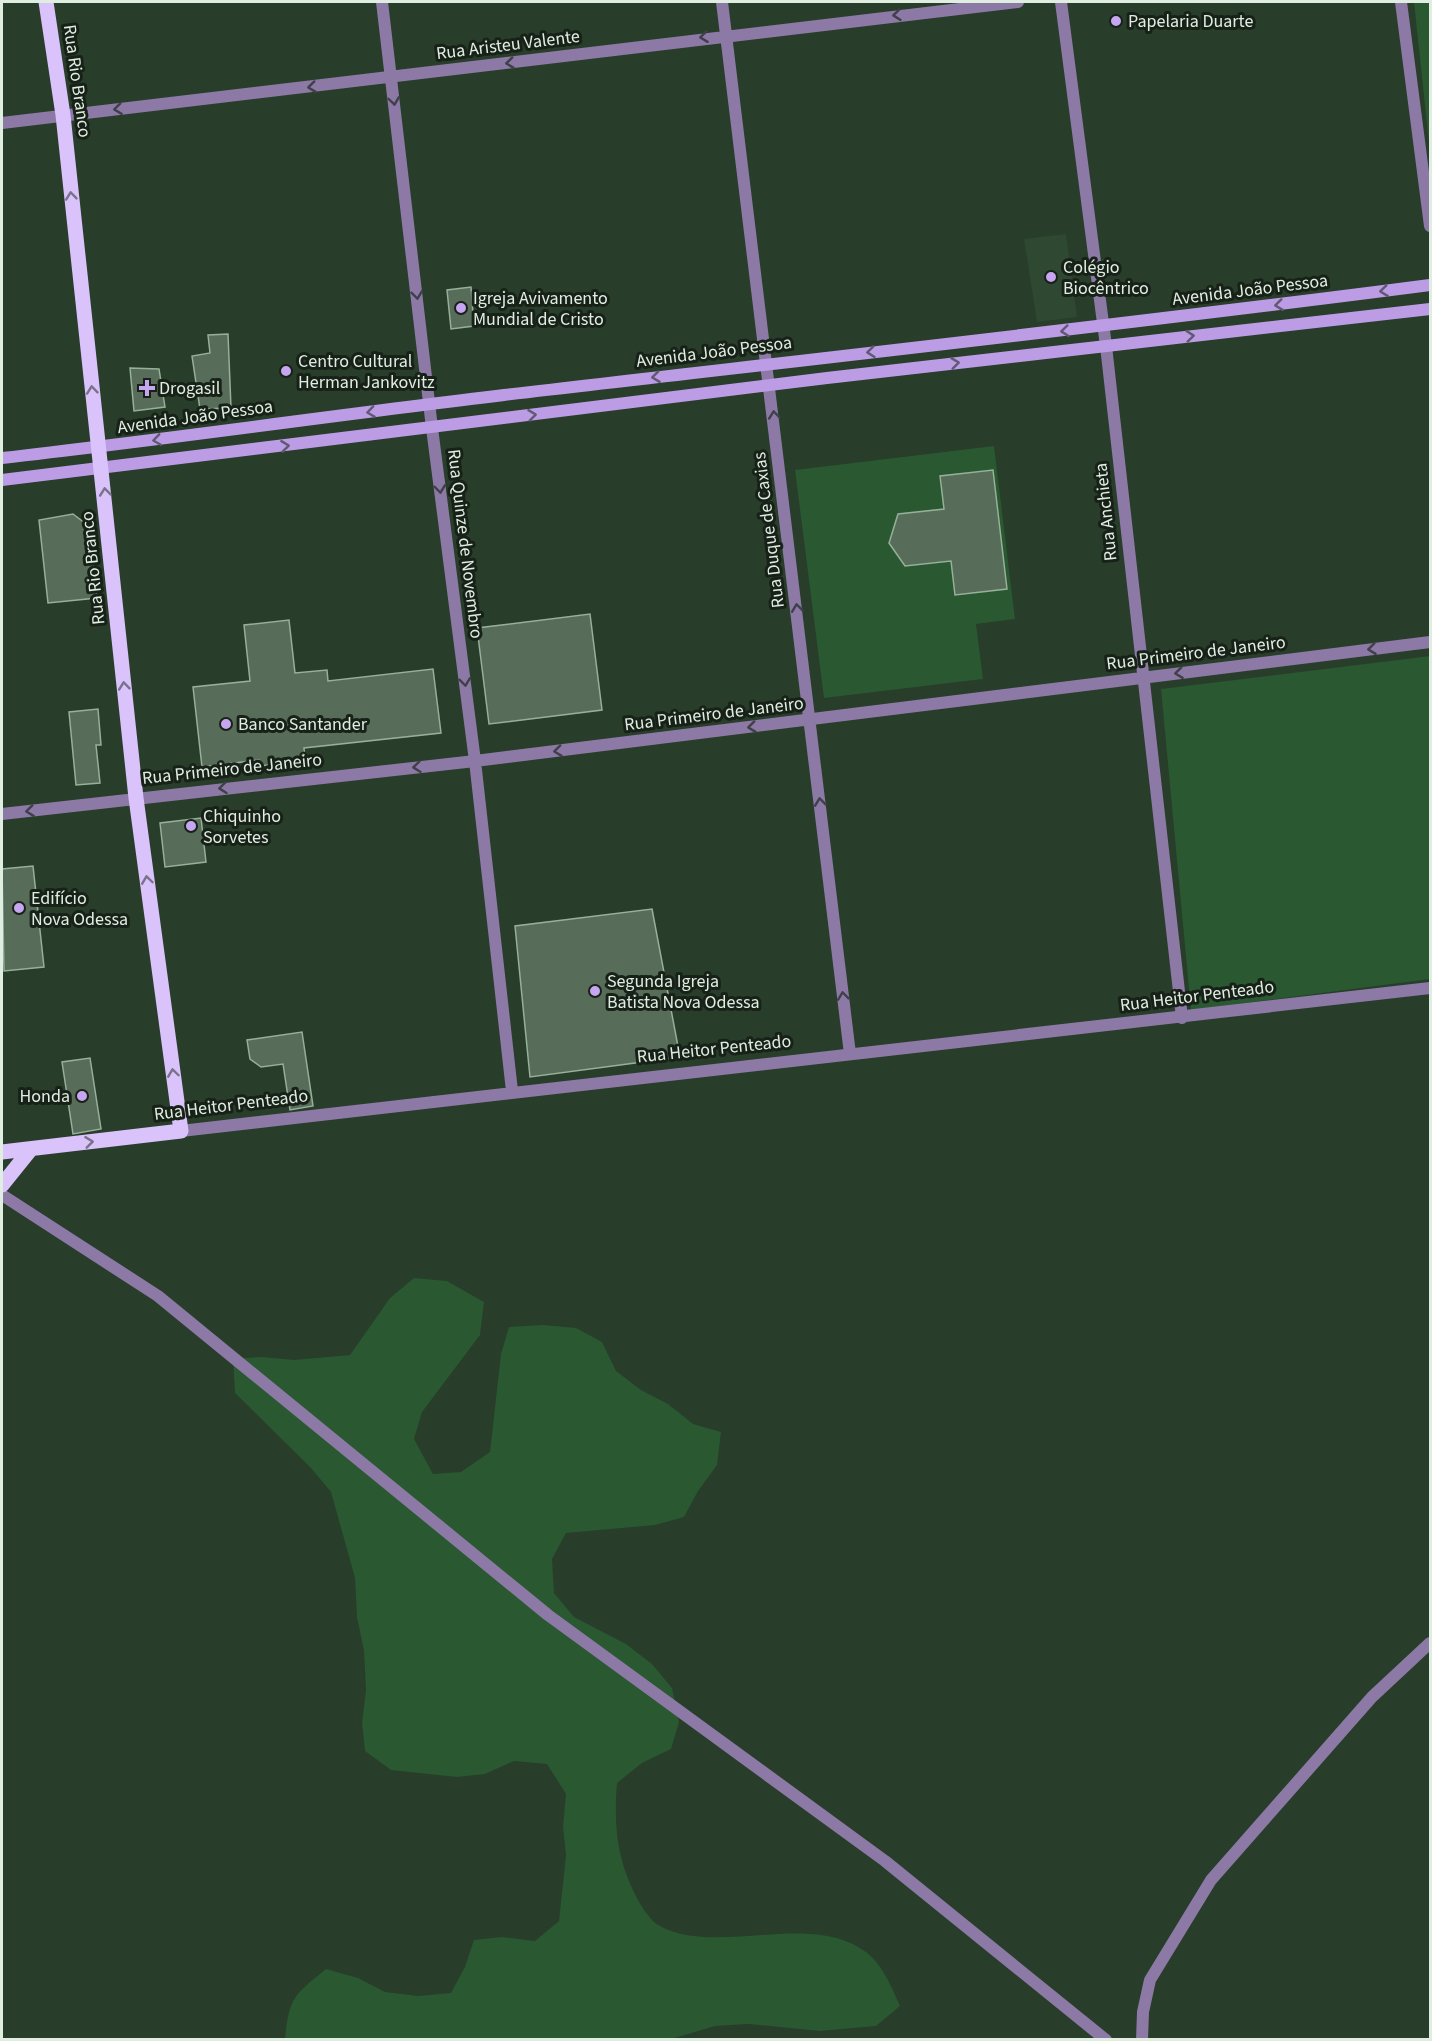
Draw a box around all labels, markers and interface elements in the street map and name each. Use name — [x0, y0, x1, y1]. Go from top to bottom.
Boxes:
one-way arrow — [893, 8, 902, 21]
place label: Papelaria Duarte — [1128, 9, 1253, 34]
marker: Papelaria Duarte — [1109, 14, 1123, 28]
street label: Rua Rio Branco — [57, 23, 97, 139]
street label: Rua Aristeu Valente — [435, 24, 581, 66]
one-way arrow — [699, 31, 708, 43]
one-way arrow — [506, 56, 515, 68]
one-way arrow — [307, 80, 316, 92]
one-way arrow — [388, 97, 400, 106]
one-way arrow — [114, 102, 123, 115]
one-way arrow — [65, 192, 78, 201]
place label: Colégio Biocêntrico — [1063, 255, 1149, 301]
street label: Avenida João Pessoa — [1171, 268, 1329, 312]
marker: Colégio Biocêntrico — [1044, 270, 1058, 284]
one-way arrow — [1379, 285, 1388, 297]
place label: Igreja Avivamento Mundial de Cristo — [473, 286, 608, 332]
one-way arrow — [410, 290, 423, 299]
one-way arrow — [1275, 298, 1284, 310]
marker: Igreja Avivamento Mundial de Cristo — [454, 301, 468, 315]
one-way arrow — [1060, 324, 1069, 337]
street label: Avenida João Pessoa — [635, 330, 793, 374]
one-way arrow — [1185, 330, 1195, 343]
one-way arrow — [866, 345, 876, 358]
place label: Centro Cultural Herman Jankovitz — [298, 349, 435, 395]
one-way arrow — [950, 358, 959, 370]
marker: Centro Cultural Herman Jankovitz — [279, 364, 293, 378]
one-way arrow — [652, 371, 661, 383]
place label: Drogasil — [159, 376, 220, 401]
marker: Drogasil — [140, 381, 154, 395]
one-way arrow — [86, 386, 99, 395]
street label: Avenida João Pessoa — [116, 394, 274, 440]
one-way arrow — [367, 405, 376, 417]
one-way arrow — [527, 410, 536, 422]
one-way arrow — [768, 410, 780, 419]
one-way arrow — [153, 434, 162, 446]
one-way arrow — [280, 440, 289, 452]
street label: Rua Quinze de Novembro — [441, 448, 489, 640]
street label: Rua Duque de Caxias — [747, 451, 791, 609]
street label: Rua Anchieta — [1088, 462, 1124, 562]
one-way arrow — [433, 484, 446, 493]
one-way arrow — [99, 487, 111, 497]
street label: Rua Rio Branco — [75, 510, 111, 626]
one-way arrow — [791, 604, 803, 613]
street label: Rua Primeiro de Janeiro — [1105, 630, 1287, 676]
one-way arrow — [1368, 642, 1377, 655]
one-way arrow — [1174, 666, 1184, 679]
one-way arrow — [458, 677, 471, 686]
one-way arrow — [119, 681, 131, 691]
street label: Rua Primeiro de Janeiro — [623, 691, 805, 737]
place label: Banco Santander — [238, 712, 368, 737]
marker: Banco Santander — [219, 717, 233, 731]
one-way arrow — [747, 720, 757, 733]
one-way arrow — [554, 744, 563, 756]
street label: Rua Primeiro de Janeiro — [141, 747, 323, 791]
one-way arrow — [413, 760, 422, 773]
one-way arrow — [219, 781, 228, 794]
one-way arrow — [814, 797, 827, 807]
one-way arrow — [25, 804, 34, 816]
place label: Chiquinho Sorvetes — [203, 804, 281, 850]
marker: Chiquinho Sorvetes — [184, 819, 198, 833]
one-way arrow — [141, 875, 154, 884]
place label: Edifício Nova Odessa — [31, 886, 128, 932]
marker: Edifício Nova Odessa — [12, 901, 26, 915]
place label: Segunda Igreja Batista Nova Odessa — [607, 969, 760, 1015]
street label: Rua Heitor Penteado — [1119, 974, 1275, 1018]
marker: Segunda Igreja Batista Nova Odessa — [588, 984, 602, 998]
one-way arrow — [837, 991, 850, 1000]
street label: Rua Heitor Penteado — [636, 1028, 792, 1070]
one-way arrow — [168, 1068, 180, 1077]
street label: Rua Heitor Penteado — [153, 1083, 309, 1127]
place label: Honda — [20, 1084, 70, 1109]
marker: Honda — [75, 1089, 89, 1103]
one-way arrow — [85, 1136, 94, 1149]

